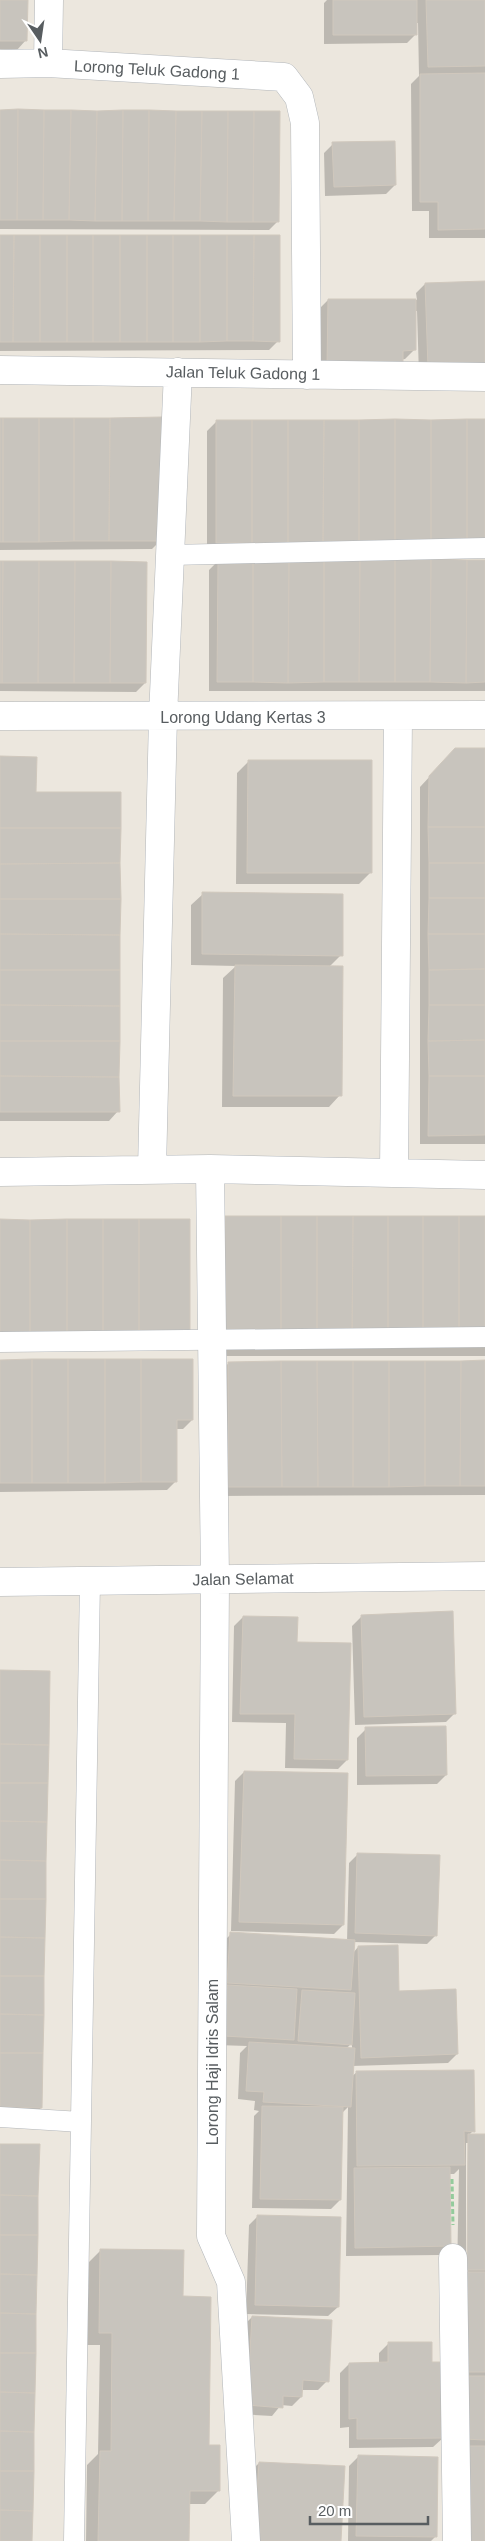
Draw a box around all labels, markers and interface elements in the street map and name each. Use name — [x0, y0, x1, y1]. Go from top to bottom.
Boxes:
north arrow — [15, 15, 65, 65]
text: N — [36, 44, 50, 62]
street label: Lorong Teluk Gadong 1 — [74, 57, 240, 83]
street label: Jalan Teluk Gadong 1 — [166, 363, 320, 383]
street label: Lorong Udang Kertas 3 — [160, 709, 326, 726]
street label: Jalan Selamat — [192, 1570, 294, 1588]
street label: Lorong Haji Idris Salam — [204, 1979, 221, 2145]
scale bar — [310, 2494, 428, 2526]
text: 20 m — [318, 2502, 351, 2519]

